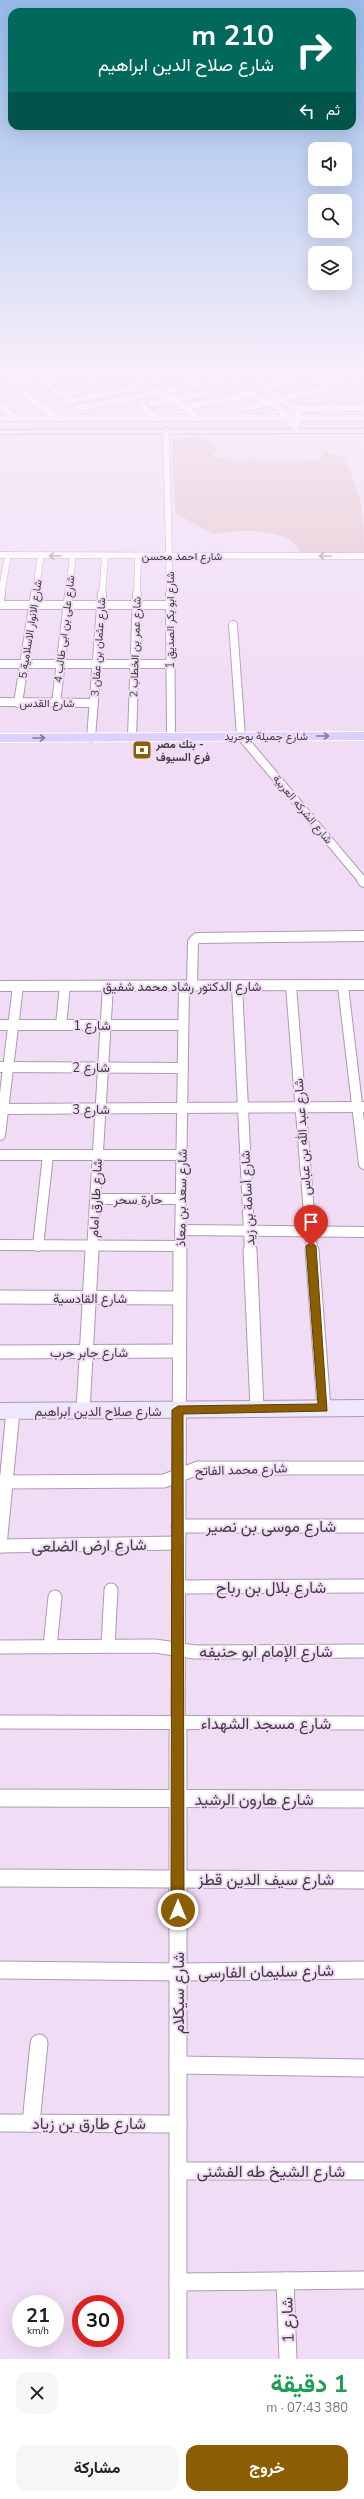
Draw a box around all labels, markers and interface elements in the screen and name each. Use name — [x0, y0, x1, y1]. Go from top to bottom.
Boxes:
text: 210 m — [191, 17, 274, 55]
icon: right — [288, 24, 340, 76]
text: شارع صلاح الدين ابراهيم — [98, 53, 274, 77]
icon: left — [296, 100, 318, 122]
text: ثم — [326, 100, 340, 120]
map controls — [308, 142, 352, 290]
button: sound — [308, 142, 352, 186]
button: search — [308, 194, 352, 238]
button: layers — [308, 246, 352, 290]
street label: شارع احمد محسن — [142, 549, 223, 564]
one-way arrow — [49, 552, 62, 559]
one-way arrow — [319, 552, 332, 560]
street label: شارع ابو بكر الصديق 1 — [163, 571, 178, 668]
street label: شارع على بن ابى طالب 4 — [50, 574, 79, 683]
street label: شارع الانوار الاسلامية 5 — [15, 578, 46, 680]
street label: شارع عمر بن الخطاب 2 — [126, 596, 145, 698]
street label: شارع عثمان بن عفان 3 — [88, 597, 109, 697]
street label: شارع القدس — [20, 696, 75, 711]
street label: شارع جميلة بوحريد — [224, 729, 308, 744]
one-way arrow — [316, 732, 329, 740]
one-way arrow — [32, 734, 45, 742]
place label: بنك مصر - فرع السيوف — [155, 737, 210, 765]
bank icon: بنك مصر - فرع السيوف — [131, 739, 153, 761]
street label: شارع الشركه العربية — [269, 772, 336, 847]
street label: شارع الدكتور رشاد محمد شفيق — [103, 978, 261, 996]
street label: شارع 1 — [73, 1017, 111, 1035]
street label: شارع 2 — [72, 1059, 110, 1077]
street label: شارع عبد الله بن عباس — [290, 1078, 316, 1196]
street label: شارع 3 — [72, 1101, 110, 1119]
street label: شارع سعد بن معاذ — [172, 1149, 192, 1247]
street label: شارع أسامة بن زيد — [237, 1150, 259, 1246]
street label: شارع طارق امام — [85, 1158, 107, 1238]
street label: حارة سحر — [112, 1191, 163, 1209]
pin — [294, 1205, 328, 1246]
icon: arrive — [300, 1211, 322, 1233]
street label: شارع القادسية — [53, 1290, 127, 1308]
street label: شارع جابر حرب — [50, 1344, 128, 1362]
street label: شارع صلاح الدين ابراهيم — [34, 1403, 162, 1421]
street label: شارع محمد الفاتح — [194, 1459, 288, 1481]
street label: شارع موسى بن نصير — [205, 1516, 336, 1538]
street label: شارع ارض الضلعى — [31, 1534, 147, 1558]
street label: شارع بلال بن رباح — [216, 1577, 326, 1599]
street label: شارع الإمام ابو حنيفه — [199, 1641, 333, 1663]
street label: شارع مسجد الشهداء — [201, 1713, 331, 1735]
street label: شارع هارون الرشيد — [194, 1789, 314, 1811]
street label: شارع سيف الدين قطز — [197, 1869, 334, 1891]
position arrow — [157, 1889, 199, 1931]
street label: شارع سيكلام — [168, 1952, 190, 2034]
street label: شارع سليمان الفارسى — [198, 1960, 334, 1984]
street label: شارع طارق بن زياد — [32, 2113, 146, 2135]
street label: شارع الشيخ طه الفشنى — [197, 2161, 345, 2183]
speed limit sign: 30 — [72, 2295, 124, 2347]
street label: شارع 1 — [276, 2297, 300, 2343]
text: 21 — [26, 2302, 50, 2329]
text: km/h — [27, 2324, 49, 2338]
text: 1 دقيقة — [271, 2368, 348, 2400]
button: close — [16, 2372, 58, 2414]
text: 380 m · 07:43 — [266, 2399, 348, 2417]
button: مشاركة — [16, 2445, 178, 2491]
button: خروج — [186, 2445, 348, 2491]

